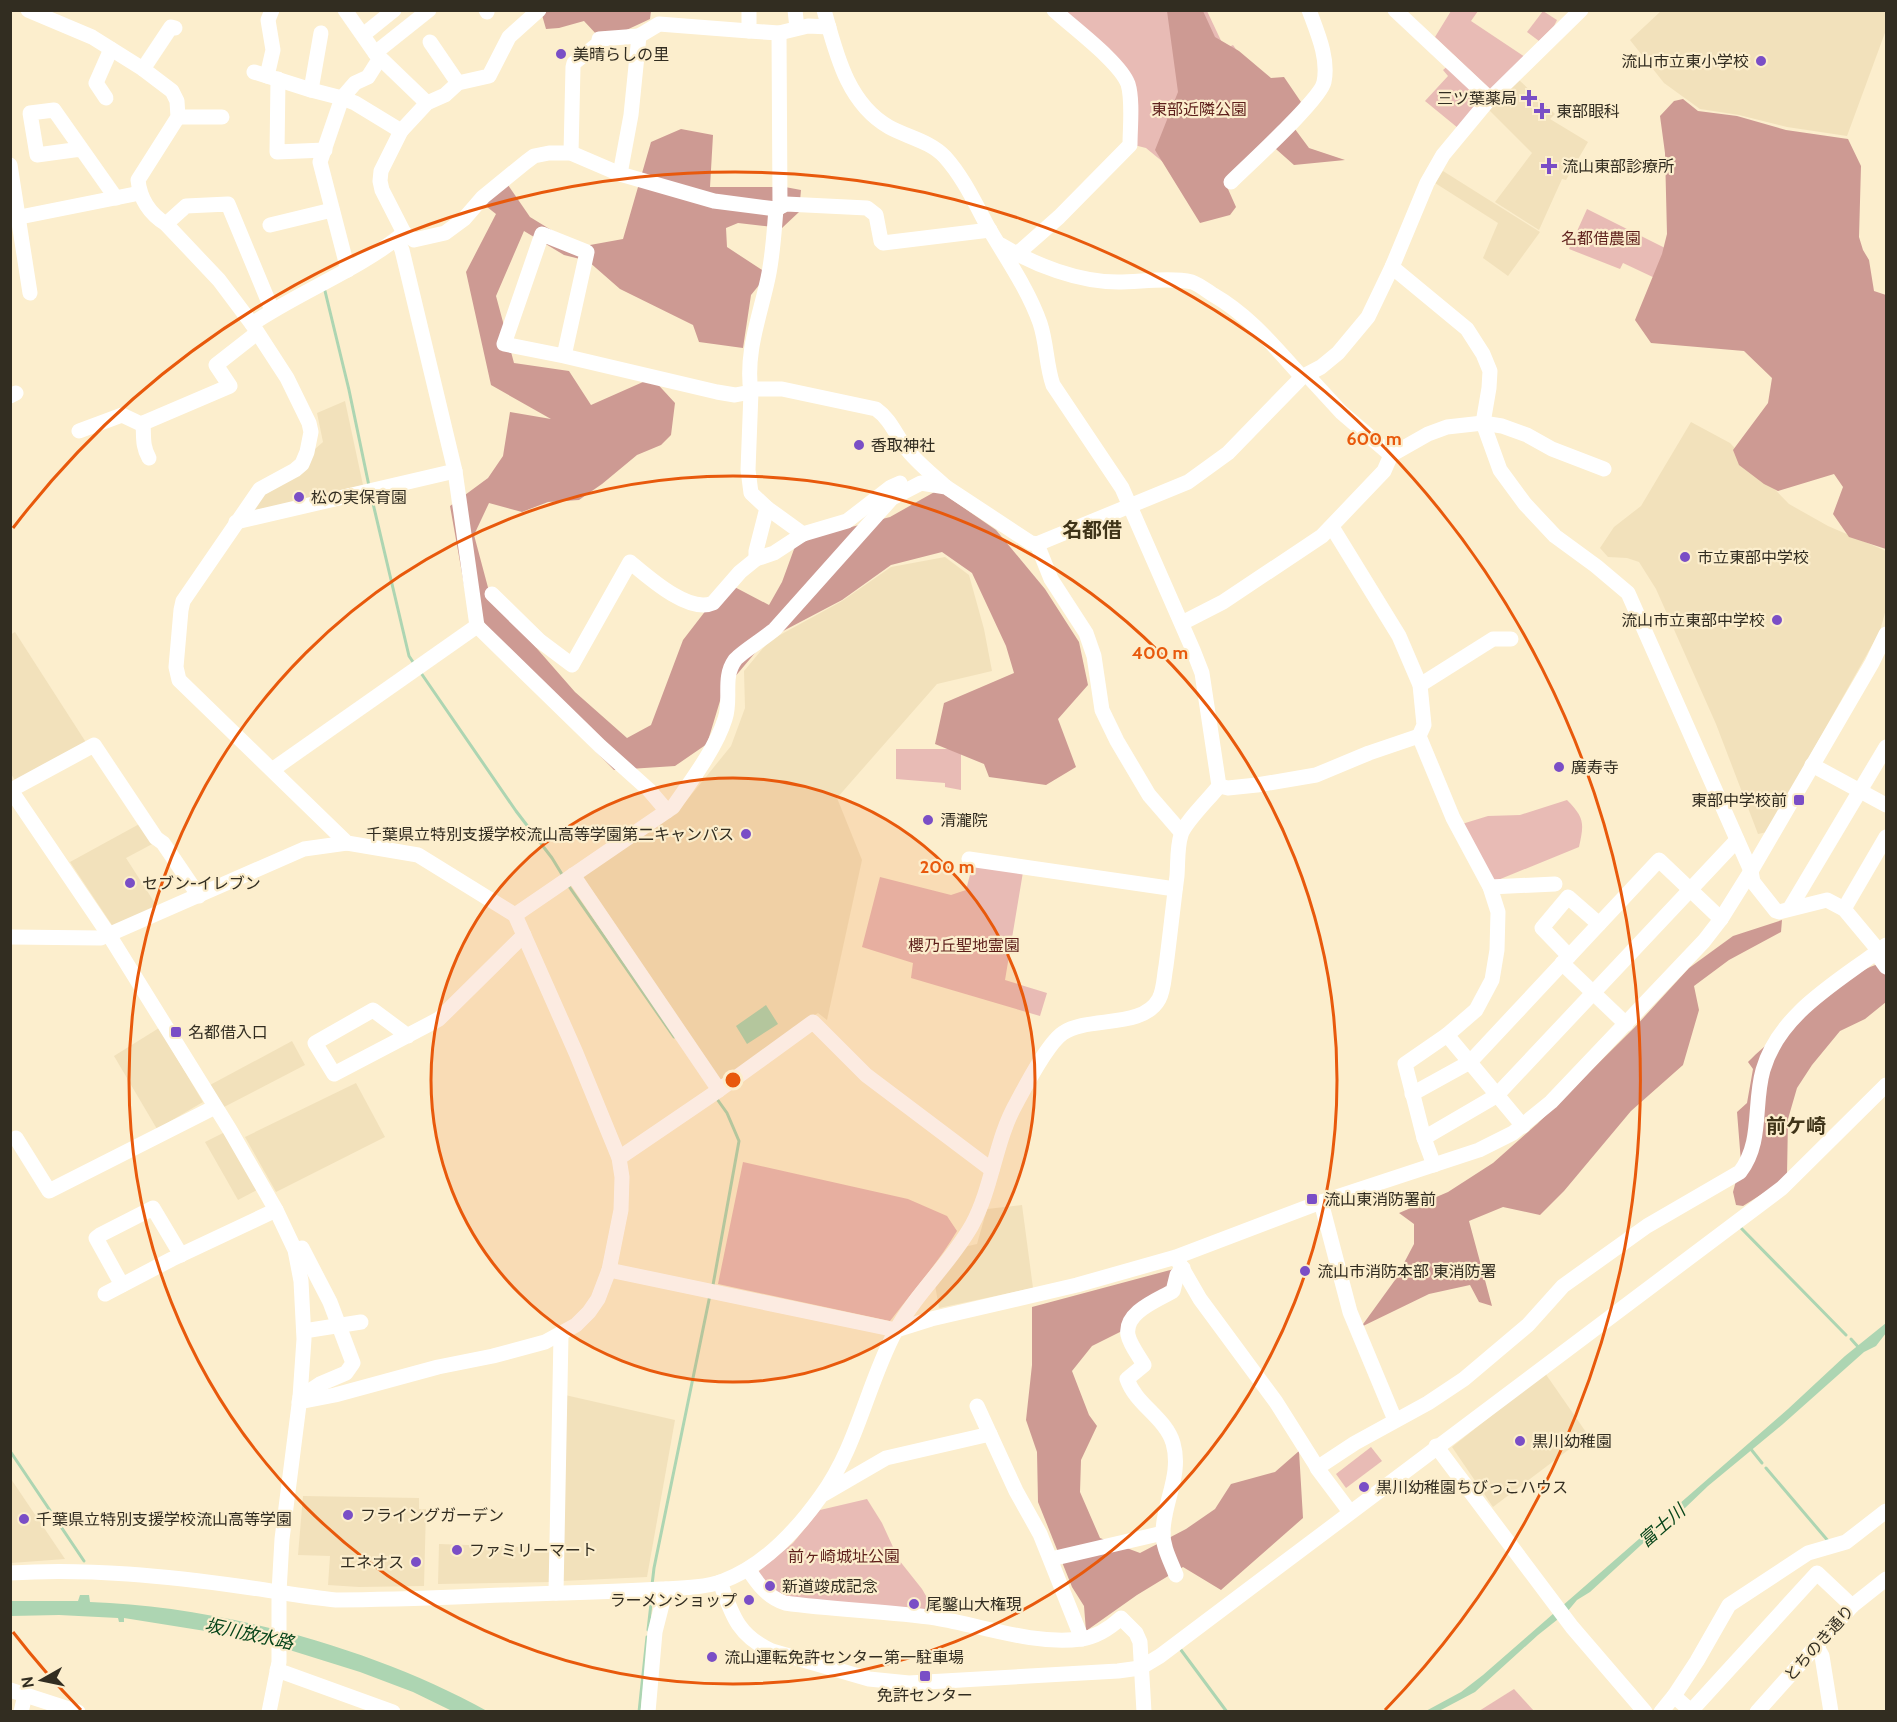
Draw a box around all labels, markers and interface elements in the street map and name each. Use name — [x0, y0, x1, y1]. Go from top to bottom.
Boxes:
place label: 美晴らしの里 — [573, 45, 669, 64]
marker: 美晴らしの里 — [554, 47, 568, 61]
place label: 流山市立東小学校 — [1621, 52, 1749, 71]
marker: 流山市立東小学校 — [1754, 54, 1768, 68]
place label: 三ツ葉薬局 — [1437, 89, 1517, 108]
marker: 三ツ葉薬局 — [1522, 91, 1536, 105]
park label: 東部近隣公園 — [1151, 100, 1247, 119]
marker: 東部眼科 — [1533, 102, 1551, 120]
place label: 東部眼科 — [1556, 102, 1620, 121]
marker: 流山東部診療所 — [1540, 157, 1558, 175]
place label: 流山東部診療所 — [1562, 157, 1674, 176]
park label: 名都借農園 — [1561, 229, 1641, 248]
text: 600 m — [1346, 428, 1402, 450]
place label: 香取神社 — [871, 436, 935, 455]
marker: 香取神社 — [852, 438, 866, 452]
place label: 松の実保育園 — [311, 488, 407, 507]
marker: 松の実保育園 — [292, 490, 306, 504]
district label: 名都借 — [1062, 518, 1122, 542]
place label: 市立東部中学校 — [1697, 548, 1809, 567]
marker: 市立東部中学校 — [1678, 550, 1692, 564]
place label: 流山市立東部中学校 — [1621, 611, 1765, 630]
marker: 流山市立東部中学校 — [1770, 613, 1784, 627]
text: 400 m — [1132, 642, 1188, 664]
place label: 廣寿寺 — [1571, 758, 1619, 777]
marker: 廣寿寺 — [1552, 760, 1566, 774]
place label: 東部中学校前 — [1691, 791, 1787, 810]
marker: 東部中学校前 — [1792, 793, 1806, 807]
place label: 清瀧院 — [940, 811, 988, 830]
marker: 清瀧院 — [921, 813, 935, 827]
place label: 千葉県立特別支援学校流山高等学園第二キャンパス — [366, 825, 734, 844]
marker: 千葉県立特別支援学校流山高等学園第二キャンパス — [739, 827, 753, 841]
text: 200 m — [920, 856, 974, 878]
place label: セブン-イレブン — [142, 874, 261, 893]
marker: セブン-イレブン — [123, 876, 137, 890]
park label: 櫻乃丘聖地霊園 — [908, 936, 1020, 955]
place label: 名都借入口 — [188, 1023, 268, 1042]
marker: 名都借入口 — [169, 1025, 183, 1039]
centre of rings — [723, 1070, 743, 1090]
district label: 前ケ崎 — [1766, 1114, 1826, 1138]
place label: 流山東消防署前 — [1324, 1190, 1436, 1209]
marker: 流山東消防署前 — [1305, 1192, 1319, 1206]
place label: 流山市消防本部 東消防署 — [1317, 1262, 1497, 1281]
marker: 流山市消防本部 東消防署 — [1298, 1264, 1312, 1278]
place label: 黒川幼稚園 — [1532, 1432, 1612, 1451]
marker: 黒川幼稚園 — [1513, 1434, 1527, 1448]
place label: 黒川幼稚園ちびっこハウス — [1376, 1478, 1568, 1497]
marker: 黒川幼稚園ちびっこハウス — [1357, 1480, 1371, 1494]
water label: 富士川 — [1634, 1499, 1691, 1552]
place label: フライングガーデン — [360, 1506, 504, 1525]
marker: フライングガーデン — [341, 1508, 355, 1522]
place label: 千葉県立特別支援学校流山高等学園 — [36, 1510, 292, 1529]
marker: 千葉県立特別支援学校流山高等学園 — [17, 1512, 31, 1526]
place label: ファミリーマート — [469, 1541, 597, 1560]
marker: ファミリーマート — [450, 1543, 464, 1557]
park label: 前ヶ崎城址公園 — [788, 1547, 900, 1566]
place label: エネオス — [340, 1553, 404, 1572]
marker: エネオス — [409, 1555, 423, 1569]
place label: 新道竣成記念 — [782, 1577, 878, 1596]
marker: 新道竣成記念 — [763, 1579, 777, 1593]
place label: ラーメンショップ — [610, 1591, 737, 1610]
marker: ラーメンショップ — [742, 1593, 756, 1607]
place label: 尾鑿山大権現 — [926, 1595, 1022, 1614]
marker: 尾鑿山大権現 — [907, 1597, 921, 1611]
street label: とちのき通り — [1780, 1601, 1858, 1685]
water label: 坂川放水路 — [203, 1614, 297, 1655]
place label: 流山運転免許センター第一駐車場 — [724, 1648, 964, 1667]
north arrow — [12, 1650, 72, 1710]
marker: 流山運転免許センター第一駐車場 — [705, 1650, 719, 1664]
marker: 免許センター — [918, 1669, 932, 1683]
text: N — [17, 1675, 38, 1689]
place label: 免許センター — [877, 1686, 973, 1705]

